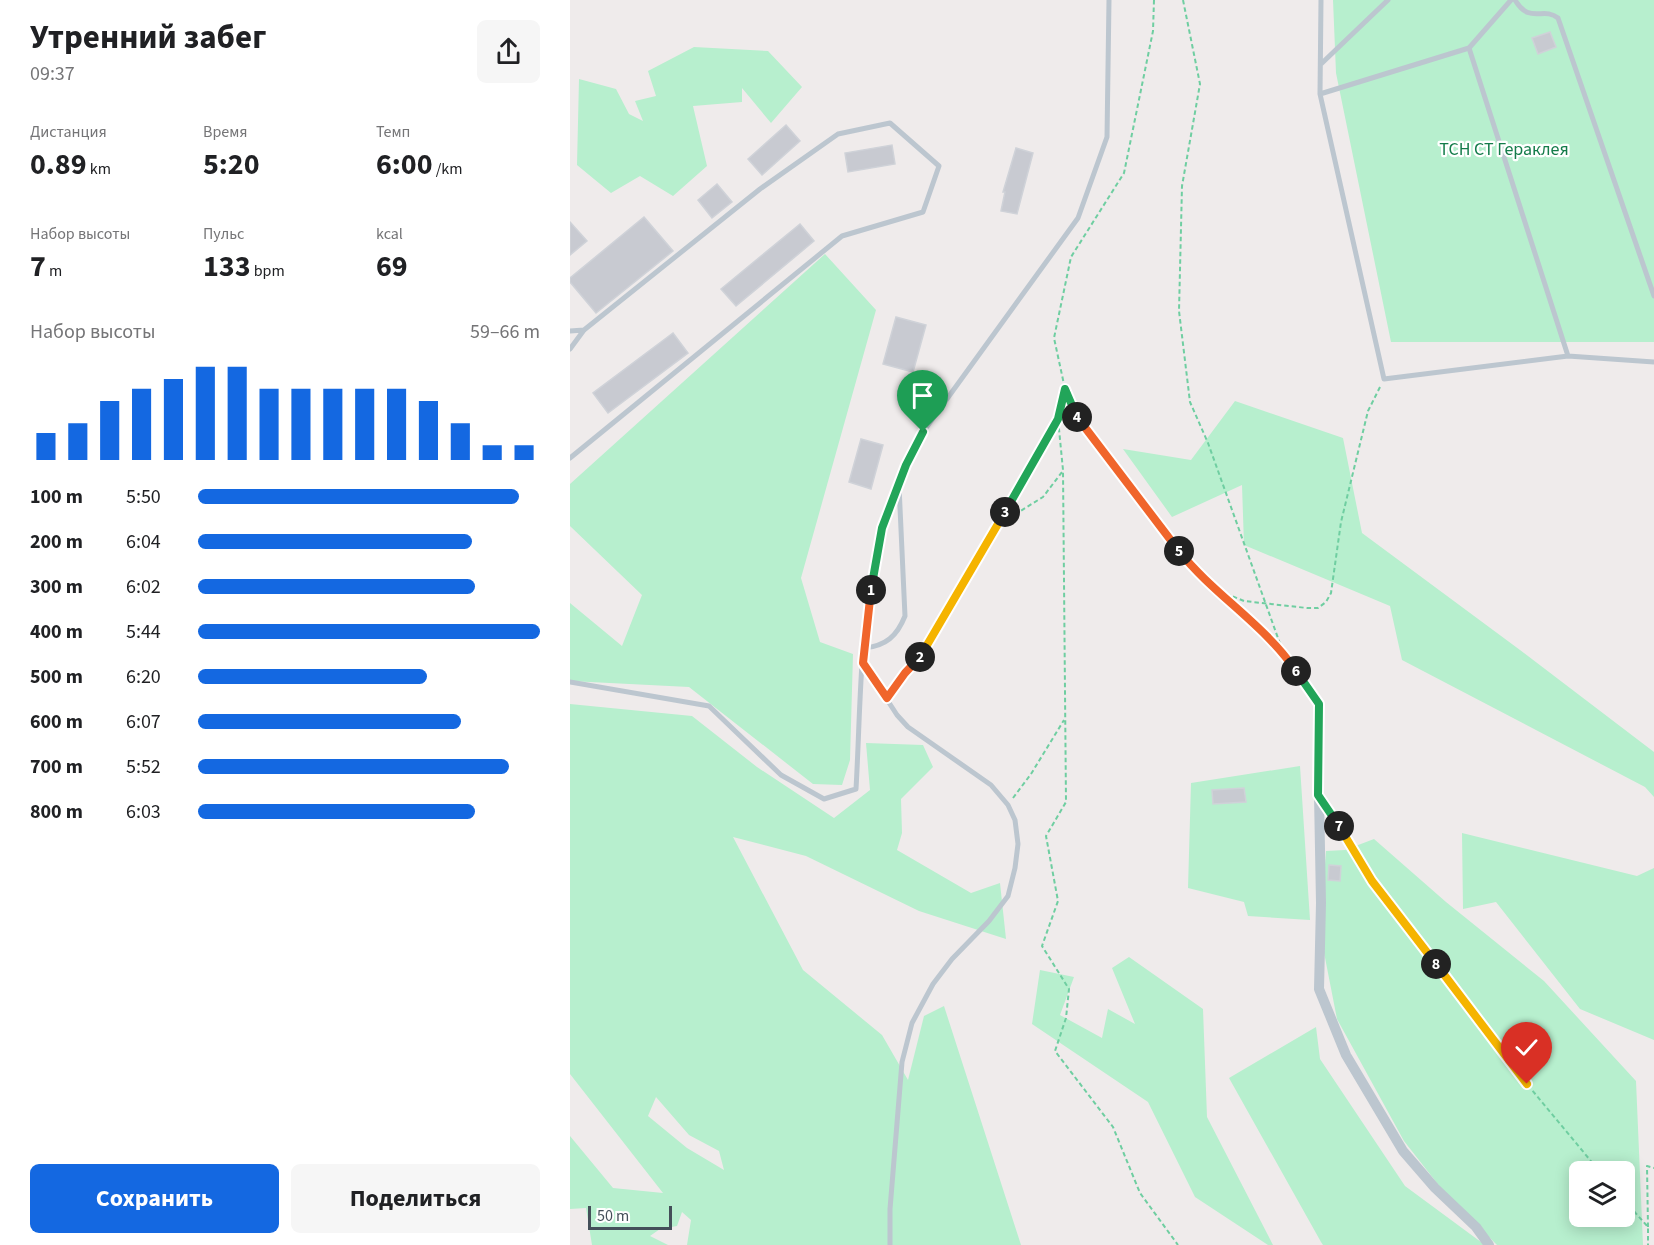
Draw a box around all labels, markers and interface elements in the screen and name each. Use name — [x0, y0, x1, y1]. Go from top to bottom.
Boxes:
text: Утренний забег — [30, 14, 266, 61]
button: share — [477, 20, 540, 83]
text: 09:37 — [30, 60, 75, 88]
text: Дистанция — [30, 121, 107, 143]
text: Время — [203, 121, 248, 143]
text: Темп — [376, 121, 410, 143]
park label: ТСН СТ Гераклея — [1439, 137, 1569, 162]
text: 0.89 — [30, 143, 87, 186]
text: 5:20 — [203, 143, 260, 186]
text: 6:00 — [376, 143, 433, 186]
text: km — [87, 158, 111, 180]
text: /km — [433, 158, 463, 180]
text: Набор высоты — [30, 223, 130, 245]
text: Пульс — [203, 223, 244, 245]
text: kcal — [376, 223, 403, 245]
text: 7 — [30, 245, 46, 288]
text: 133 — [203, 245, 251, 288]
text: 69 — [376, 245, 408, 288]
text: m — [46, 260, 62, 282]
text: bpm — [251, 260, 285, 282]
text: Набор высоты — [30, 318, 155, 346]
text: 59–66 m — [470, 318, 540, 346]
pin — [897, 370, 948, 432]
icon: arrive — [906, 379, 939, 412]
pin: 4 — [1062, 402, 1092, 432]
text: 4 — [1073, 406, 1081, 428]
text: 100 m — [30, 483, 83, 511]
text: 5:50 — [126, 483, 161, 511]
pin: 3 — [990, 497, 1020, 527]
text: 3 — [1001, 501, 1009, 523]
text: 200 m — [30, 528, 83, 556]
text: 6:04 — [126, 528, 161, 556]
pin: 5 — [1164, 536, 1194, 566]
text: 5 — [1175, 540, 1183, 562]
text: 300 m — [30, 573, 83, 601]
text: 6:02 — [126, 573, 161, 601]
pin: 1 — [856, 575, 886, 605]
text: 1 — [867, 579, 875, 601]
text: 400 m — [30, 618, 83, 646]
text: 5:44 — [126, 618, 161, 646]
pin: 2 — [905, 642, 935, 672]
text: 2 — [916, 646, 924, 668]
pin: 6 — [1281, 656, 1311, 686]
text: 6 — [1292, 660, 1300, 682]
text: 500 m — [30, 663, 83, 691]
text: 6:20 — [126, 663, 161, 691]
text: 600 m — [30, 708, 83, 736]
text: 6:07 — [126, 708, 161, 736]
text: 700 m — [30, 753, 83, 781]
text: 5:52 — [126, 753, 161, 781]
text: 800 m — [30, 798, 83, 826]
text: 6:03 — [126, 798, 161, 826]
pin: 7 — [1324, 811, 1354, 841]
text: 7 — [1335, 815, 1343, 837]
pin: 8 — [1421, 949, 1451, 979]
text: 8 — [1432, 953, 1440, 975]
pin — [1501, 1022, 1552, 1084]
icon: check — [1510, 1031, 1543, 1064]
map controls — [1569, 1161, 1635, 1227]
button: layers — [1569, 1161, 1635, 1227]
button: Сохранить — [30, 1164, 279, 1233]
button: Поделиться — [291, 1164, 540, 1233]
scale bar — [588, 1203, 672, 1230]
text: 50 m — [597, 1205, 629, 1227]

